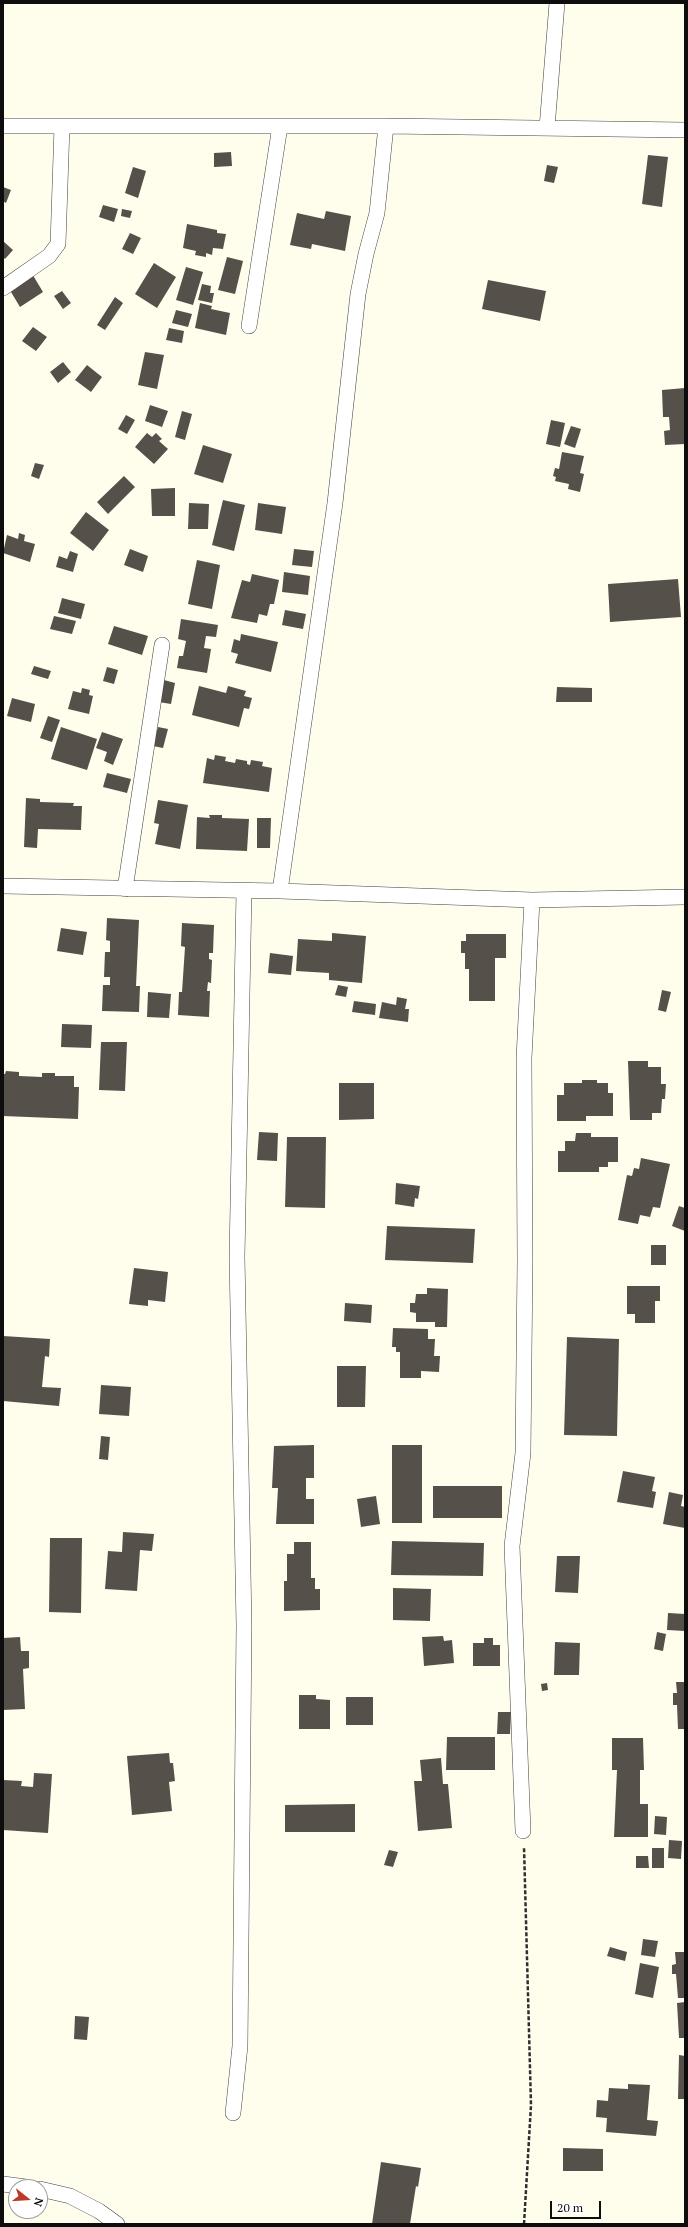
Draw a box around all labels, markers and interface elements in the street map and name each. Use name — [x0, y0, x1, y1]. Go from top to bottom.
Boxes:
north arrow — [8, 2179, 48, 2219]
scale bar — [552, 2193, 603, 2219]
text: N — [31, 2196, 46, 2208]
text: 20 m — [557, 2200, 583, 2215]

